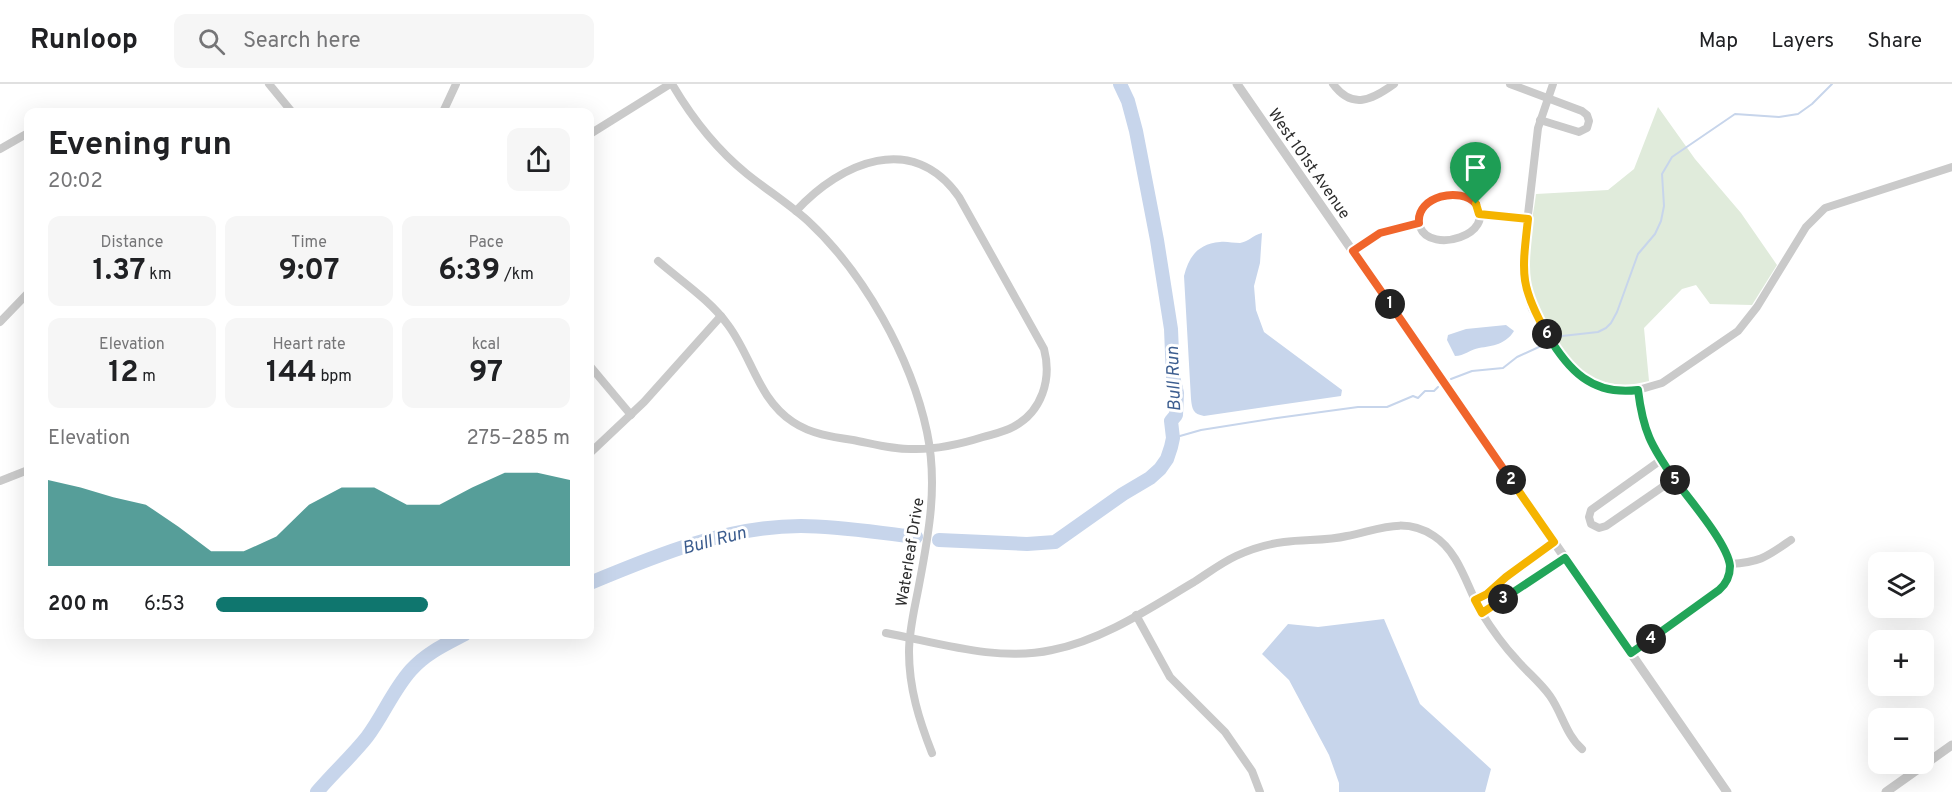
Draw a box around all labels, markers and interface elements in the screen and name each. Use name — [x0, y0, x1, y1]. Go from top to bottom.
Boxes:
search box — [174, 14, 594, 68]
text: Runloop — [30, 23, 138, 59]
icon: search — [195, 25, 228, 58]
text: Search here — [243, 28, 361, 55]
text: Map — [1699, 28, 1738, 55]
text: Layers — [1771, 28, 1834, 55]
text: Share — [1867, 28, 1922, 55]
street label: West 101st Avenue — [1263, 105, 1354, 223]
text: Evening run — [48, 125, 232, 167]
button: share — [507, 128, 570, 191]
pin — [1450, 142, 1501, 204]
icon: arrive — [1459, 151, 1492, 184]
text: 20:02 — [48, 169, 103, 195]
text: Distance — [101, 233, 163, 253]
text: Time — [291, 233, 327, 253]
text: Pace — [468, 233, 504, 253]
text: 1.37 — [93, 253, 146, 290]
text: 9:07 — [279, 253, 339, 290]
text: 6:39 — [438, 253, 500, 290]
text: km — [146, 265, 171, 285]
text: /km — [500, 265, 534, 285]
pin: 1 — [1375, 289, 1405, 319]
text: 1 — [1387, 294, 1393, 314]
pin: 6 — [1532, 319, 1562, 349]
text: 6 — [1542, 324, 1552, 344]
text: Elevation — [99, 335, 165, 355]
text: Heart rate — [272, 335, 346, 355]
text: kcal — [472, 335, 500, 355]
water label: Bull Run — [1162, 346, 1187, 412]
text: 12 — [108, 355, 139, 392]
text: 144 — [266, 355, 317, 392]
text: 97 — [469, 355, 503, 392]
text: m — [139, 367, 156, 387]
text: bpm — [317, 367, 352, 387]
text: Elevation — [48, 426, 130, 452]
text: 275–285 m — [466, 426, 570, 452]
pin: 2 — [1496, 465, 1526, 495]
pin: 5 — [1660, 465, 1690, 495]
text: 2 — [1506, 470, 1516, 490]
text: 5 — [1670, 470, 1680, 490]
street label: Waterleaf Drive — [892, 496, 929, 608]
water label: Bull Run — [680, 522, 749, 561]
map controls — [1868, 552, 1934, 774]
button: layers — [1868, 552, 1934, 618]
pin: 3 — [1488, 584, 1518, 614]
text: 3 — [1498, 589, 1508, 609]
text: 200 m — [48, 592, 109, 618]
text: 6:53 — [144, 592, 185, 618]
pin: 4 — [1636, 624, 1666, 654]
text: 4 — [1646, 629, 1656, 649]
button: + — [1868, 630, 1934, 696]
button: − — [1868, 708, 1934, 774]

